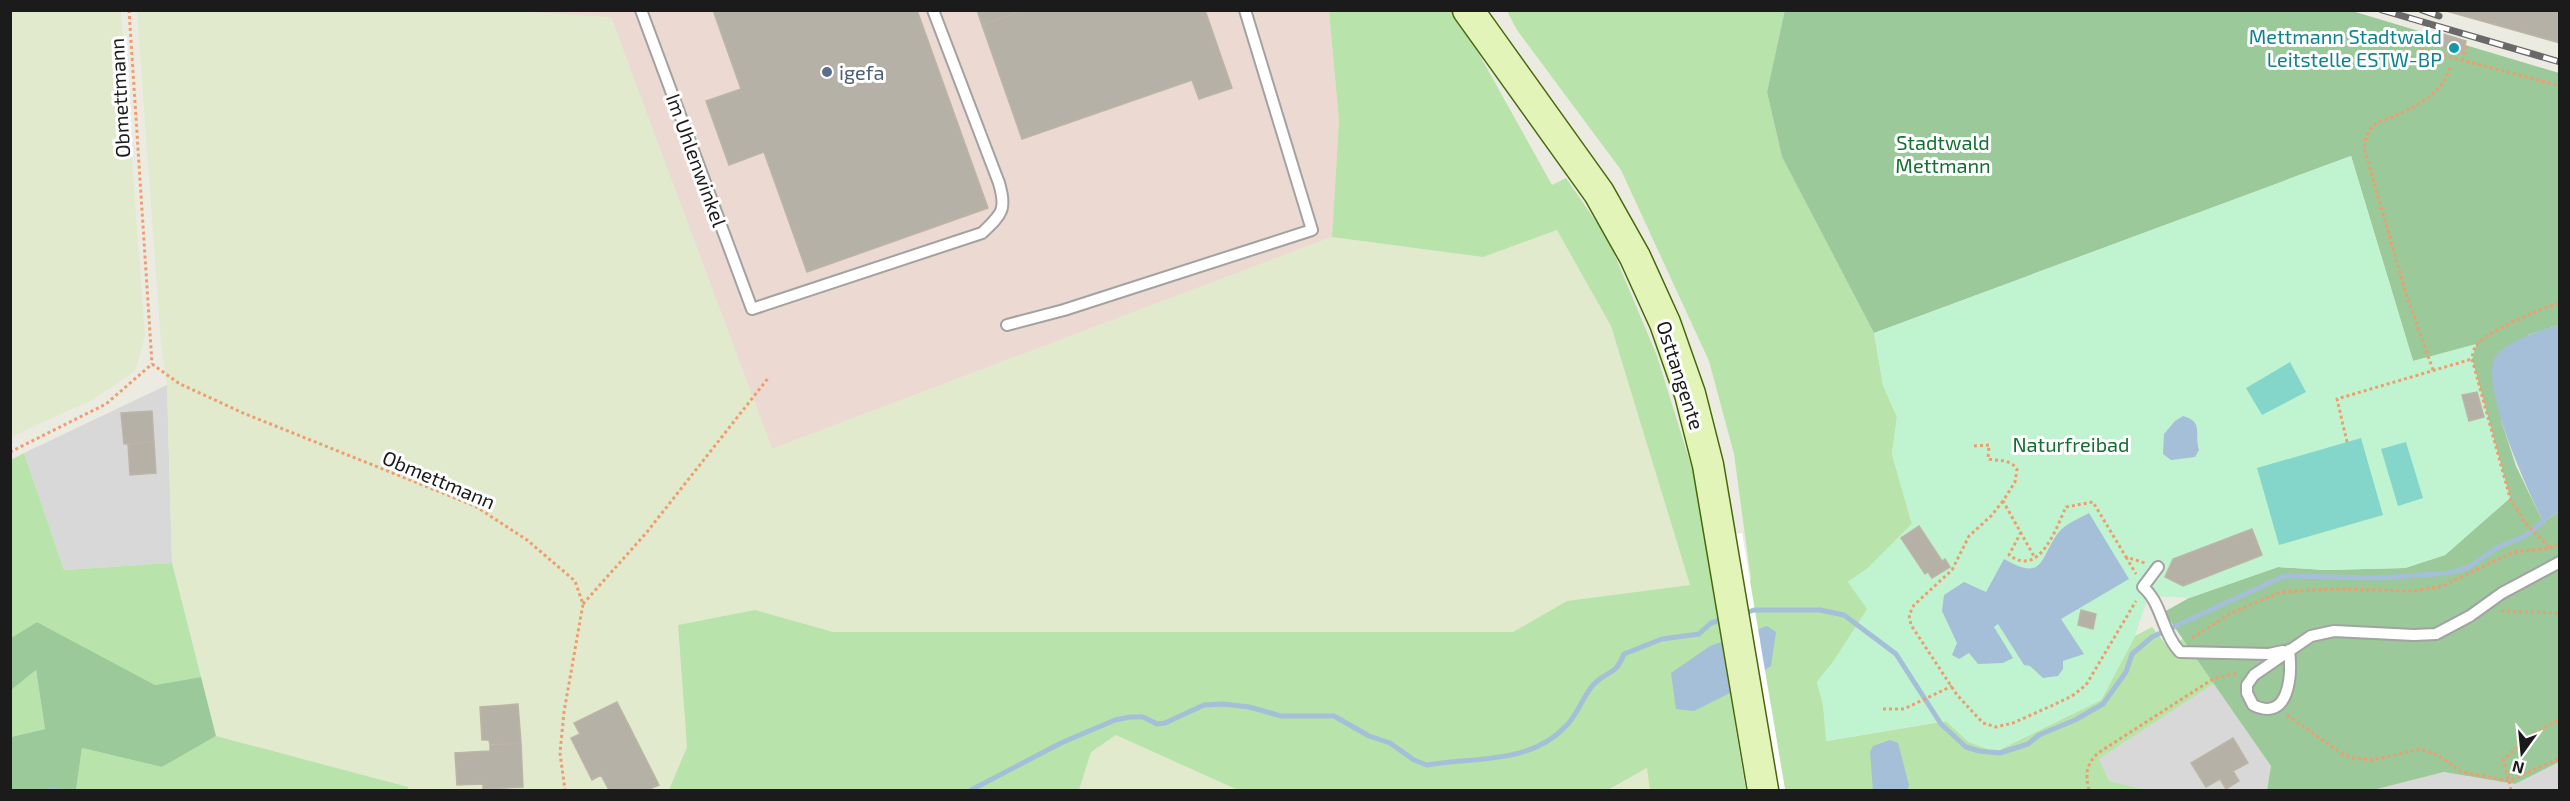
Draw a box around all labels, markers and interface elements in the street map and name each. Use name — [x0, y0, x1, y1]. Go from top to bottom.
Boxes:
place label: Mettmann Stadtwald Leitstelle ESTW-BP — [2249, 24, 2442, 71]
street label: Obmettmann — [104, 37, 134, 159]
marker: Mettmann Stadtwald Leitstelle ESTW-BP — [2447, 41, 2461, 55]
place label: igefa — [839, 60, 884, 84]
marker: igefa — [820, 65, 834, 79]
street label: Im Uhlenwinkel — [662, 90, 732, 230]
park label: Stadtwald Mettmann — [1895, 130, 1991, 177]
street label: Osttangente — [1652, 317, 1710, 433]
park label: Naturfreibad — [2012, 432, 2130, 456]
street label: Obmettmann — [379, 445, 499, 513]
north arrow — [2492, 723, 2552, 783]
text: N — [2510, 757, 2526, 779]

